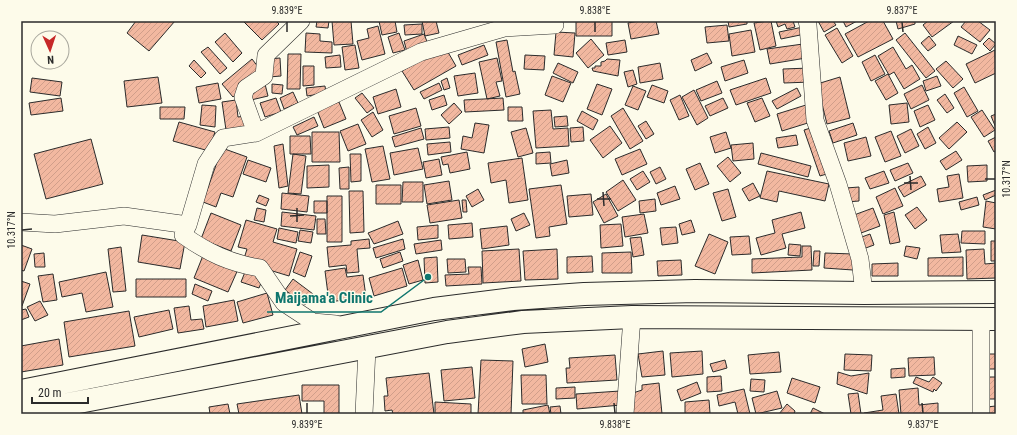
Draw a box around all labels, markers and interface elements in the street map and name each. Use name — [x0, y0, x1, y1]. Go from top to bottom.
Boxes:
text: 9.839°E — [271, 5, 303, 16]
text: 9.838°E — [579, 5, 611, 16]
text: 9.837°E — [886, 5, 918, 16]
north arrow — [30, 30, 70, 70]
text: N — [47, 53, 54, 66]
text: 10.317°N — [1001, 160, 1012, 198]
text: 10.317°N — [6, 211, 17, 249]
callout: Maijama'a Clinic — [267, 285, 381, 312]
text: Maijama'a Clinic — [275, 289, 373, 307]
scale bar — [32, 379, 88, 405]
text: 20 m — [38, 386, 62, 400]
text: 9.839°E — [291, 419, 323, 430]
text: 9.838°E — [599, 419, 631, 430]
text: 9.837°E — [907, 419, 939, 430]

